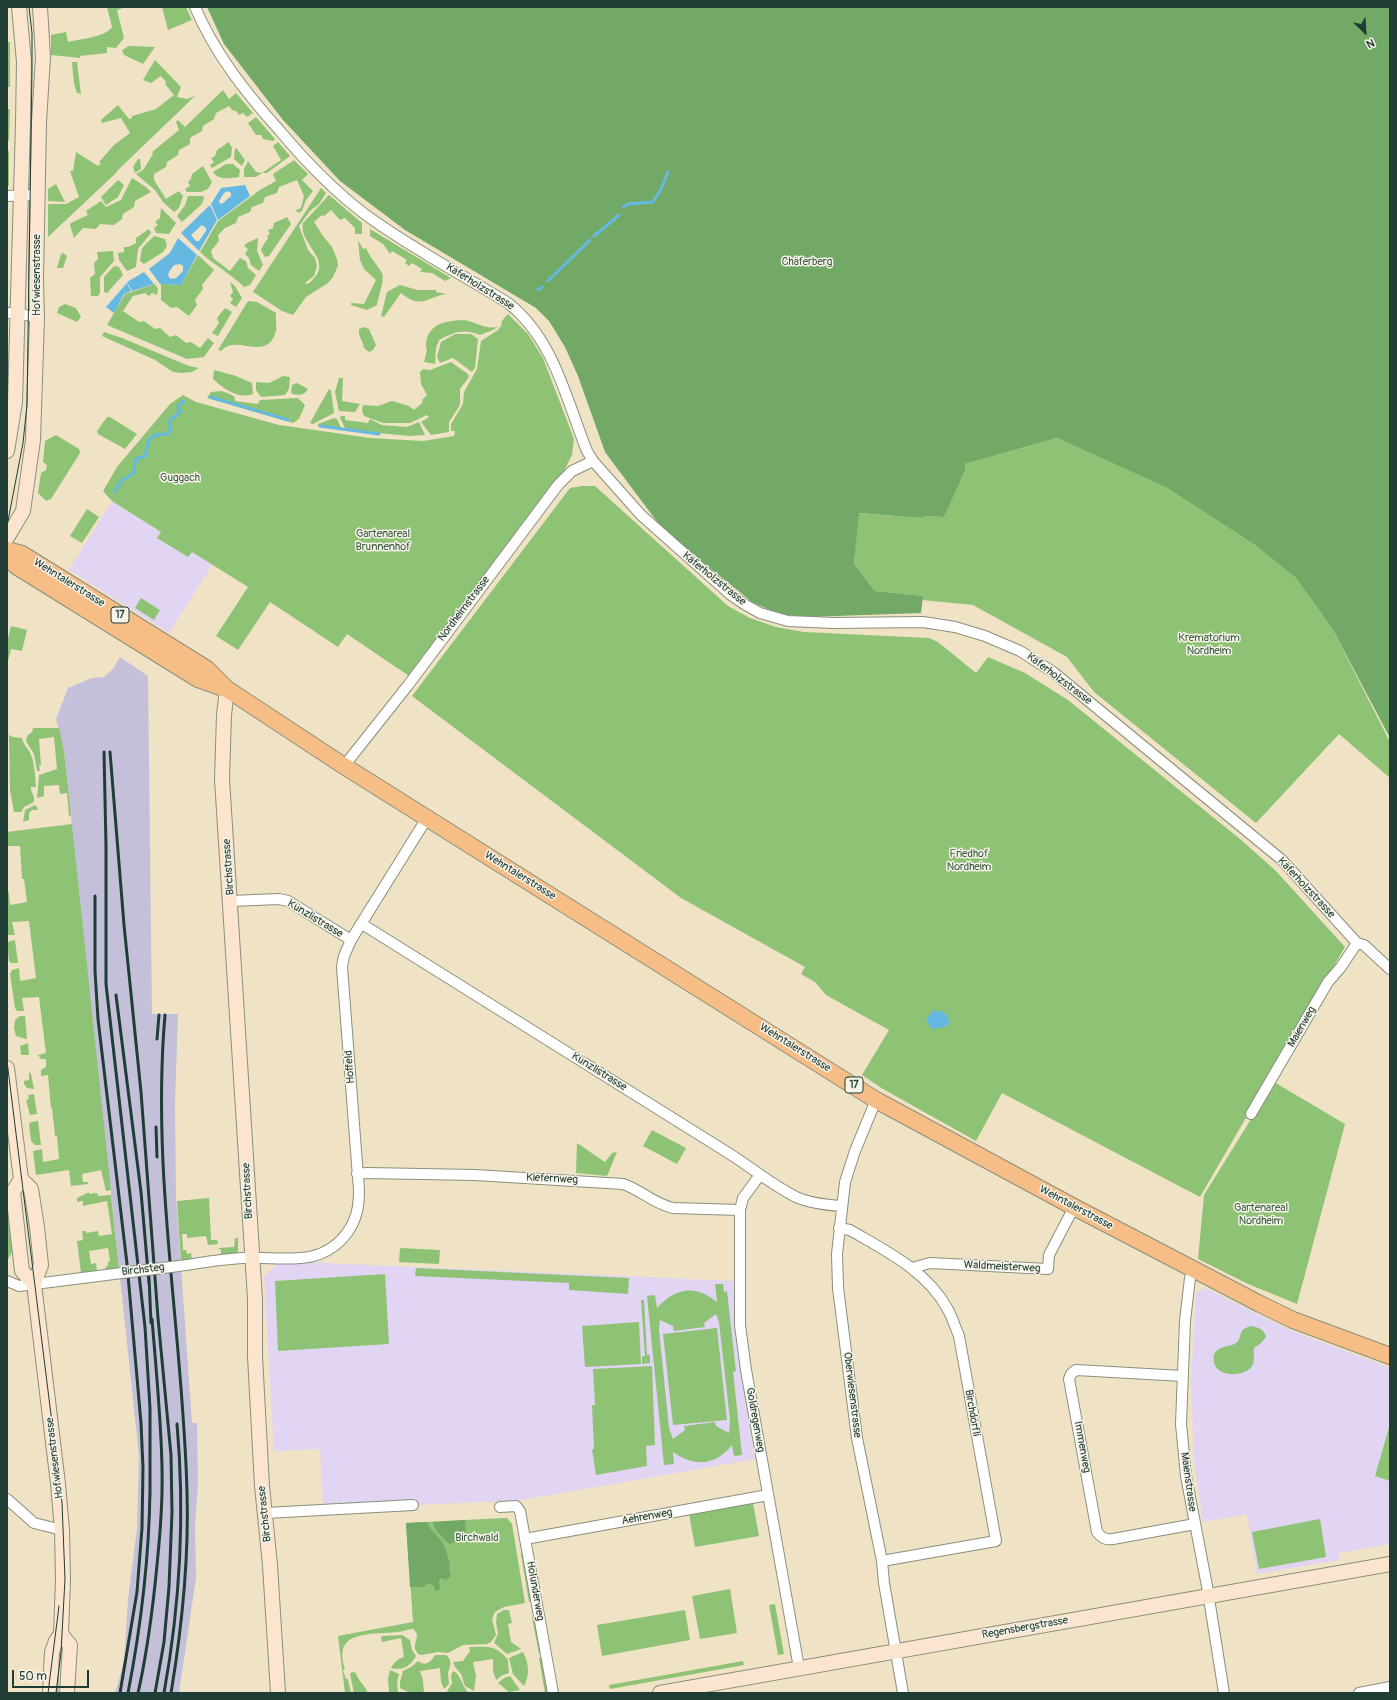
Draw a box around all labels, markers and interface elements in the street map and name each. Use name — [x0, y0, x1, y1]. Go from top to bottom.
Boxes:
north arrow — [1345, 12, 1385, 52]
text: N — [1364, 36, 1376, 51]
street label: Hofwiesenstrasse — [30, 234, 44, 316]
park label: Chäferberg — [782, 255, 832, 269]
street label: Käferholzstrasse — [443, 261, 517, 313]
park label: Guggach — [160, 471, 200, 485]
park label: Gartenareal Brunnenhof — [355, 527, 411, 553]
street label: Käferholzstrasse — [680, 549, 748, 609]
street label: Wehntalerstrasse — [31, 556, 107, 610]
street label: Nordheimstrasse — [435, 574, 493, 644]
road number: 17 — [111, 607, 129, 623]
park label: Krematorium Nordheim — [1178, 631, 1240, 657]
street label: Käferholzstrasse — [1024, 650, 1094, 708]
street label: Birchstrasse — [220, 838, 238, 896]
park label: Friedhof Nordheim — [947, 847, 991, 873]
street label: Wehntalerstrasse — [482, 849, 558, 903]
street label: Käferholzstrasse — [1275, 855, 1337, 921]
street label: Künzlistrasse — [285, 897, 345, 941]
street label: Maienweg — [1285, 1004, 1319, 1050]
street label: Wehntalerstrasse — [757, 1021, 833, 1075]
street label: Hoffeld — [342, 1050, 358, 1084]
street label: Künzlistrasse — [569, 1050, 629, 1094]
road number: 17 — [845, 1077, 863, 1093]
street label: Birchstrasse — [240, 1162, 256, 1220]
street label: Kiefernweg — [526, 1171, 578, 1187]
street label: Wehntalerstrasse — [1037, 1183, 1115, 1233]
park label: Gartenareal Nordheim — [1234, 1201, 1288, 1227]
street label: Waldmeisterweg — [963, 1258, 1041, 1276]
street label: Birchsteg — [121, 1261, 165, 1279]
street label: Oberwiesenstrasse — [840, 1351, 864, 1439]
street label: Goldregenweg — [743, 1387, 767, 1453]
street label: Birchdörfli — [961, 1389, 983, 1437]
street label: Hofwiesenstrasse — [43, 1417, 67, 1499]
street label: Immenweg — [1071, 1420, 1093, 1474]
street label: Maienstrasse — [1177, 1451, 1199, 1513]
street label: Birchstrasse — [255, 1485, 275, 1543]
street label: Aehrenweg — [621, 1506, 673, 1528]
park label: Birchwald — [455, 1531, 499, 1545]
street label: Holunderweg — [523, 1560, 547, 1622]
street label: Regensbergstrasse — [981, 1614, 1069, 1642]
scale bar — [14, 1662, 91, 1688]
text: 50 m — [19, 1669, 47, 1684]

